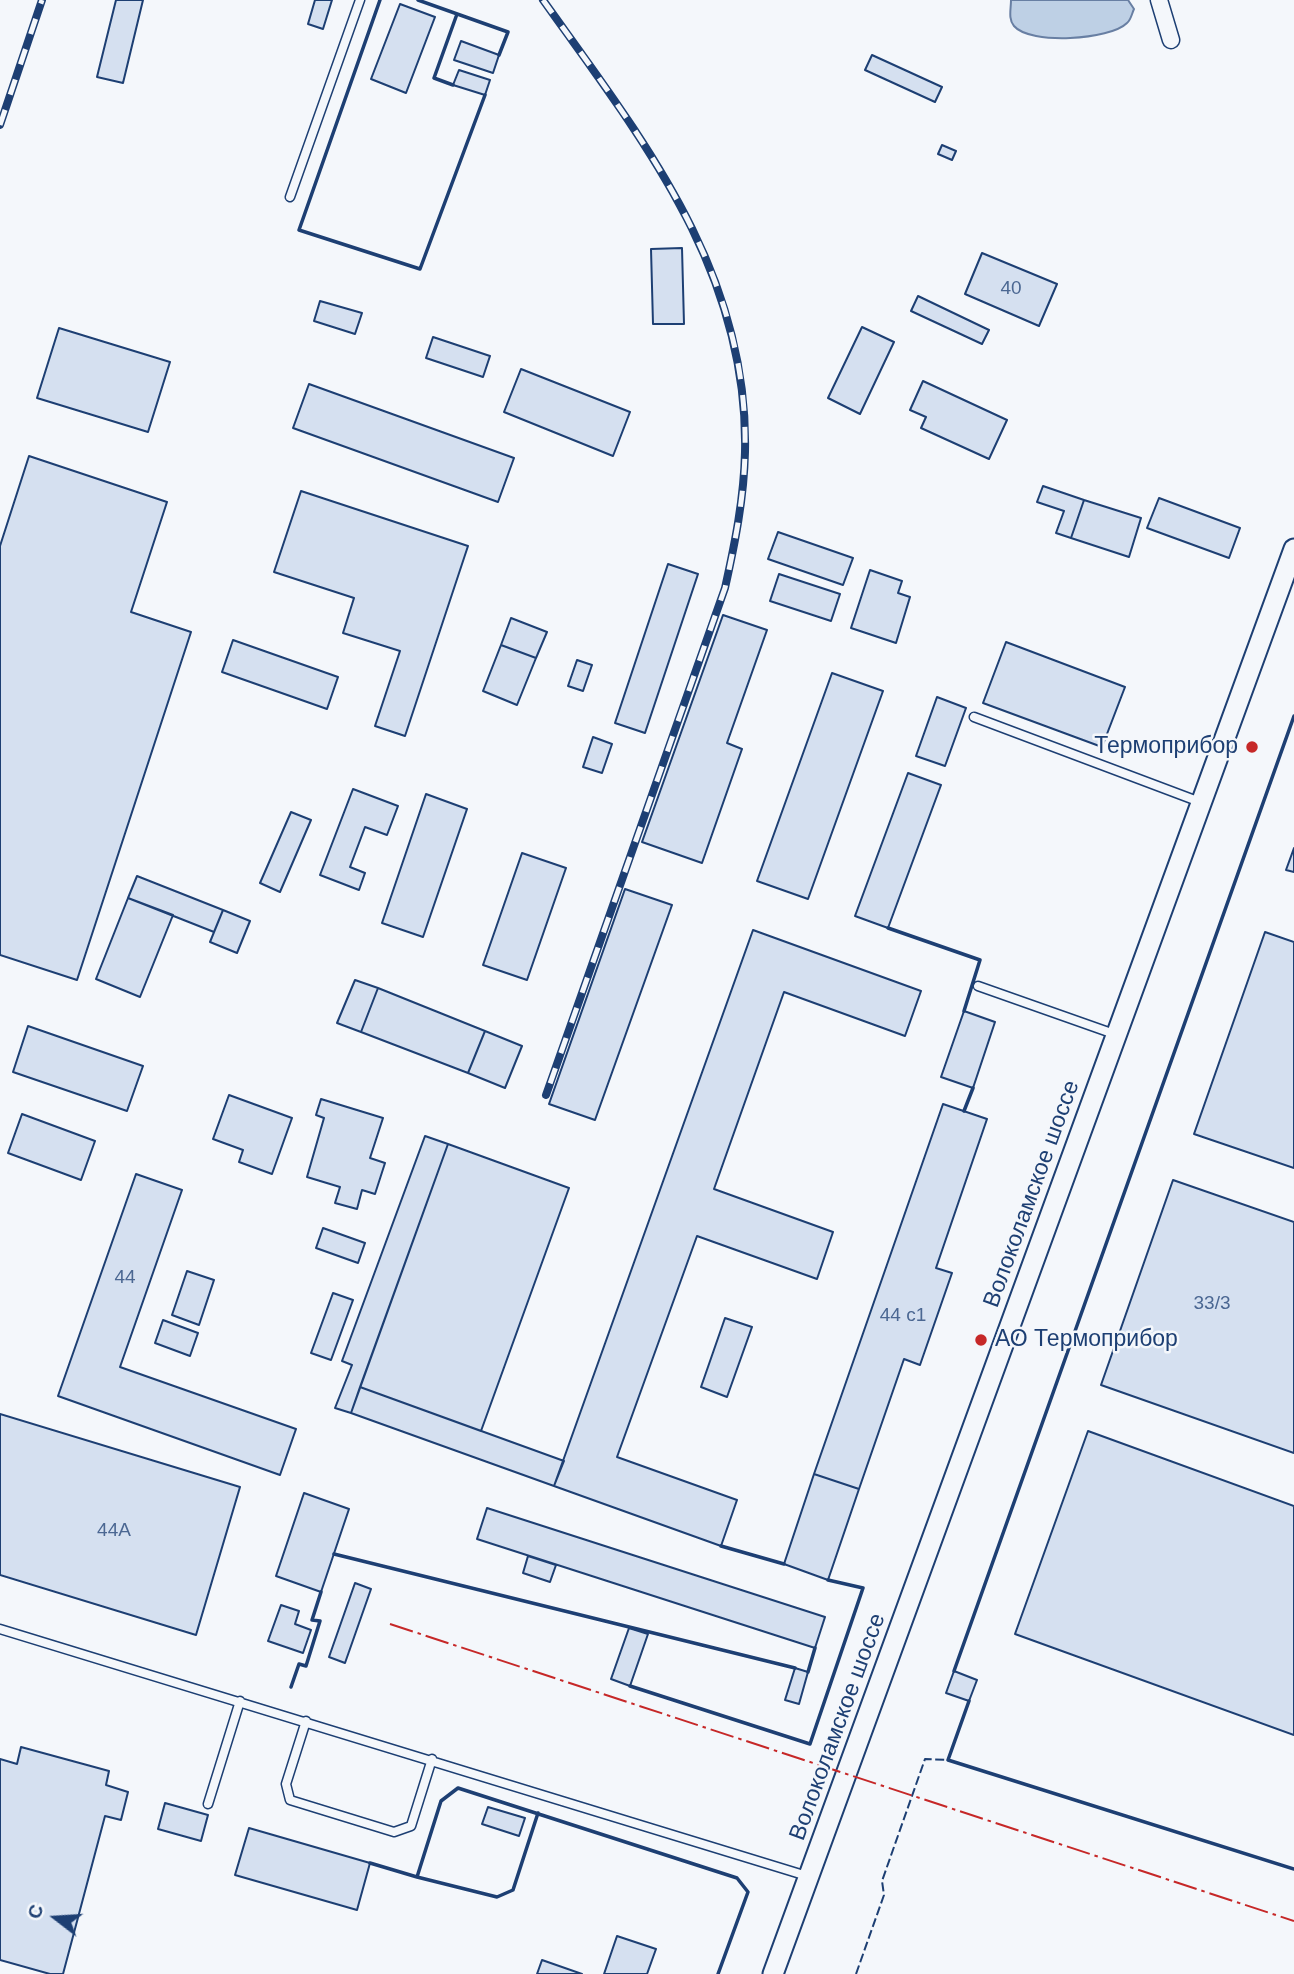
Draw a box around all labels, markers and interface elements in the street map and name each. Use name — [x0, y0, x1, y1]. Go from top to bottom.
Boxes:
house number: 40 — [1000, 278, 1022, 300]
place label: Термоприбор — [1094, 733, 1238, 761]
marker: Термоприбор — [1244, 739, 1260, 755]
street label: Волоколамское шоссе — [978, 1077, 1086, 1311]
house number: 44 — [114, 1267, 136, 1289]
house number: 33/3 — [1194, 1293, 1230, 1315]
house number: 44 с1 — [880, 1305, 926, 1327]
place label: АО Термоприбор — [995, 1326, 1178, 1354]
marker: АО Термоприбор — [973, 1332, 989, 1348]
house number: 44А — [97, 1520, 131, 1542]
street label: Волоколамское шоссе — [784, 1610, 892, 1844]
north arrow — [21, 1883, 91, 1953]
text: С — [23, 1902, 47, 1921]

